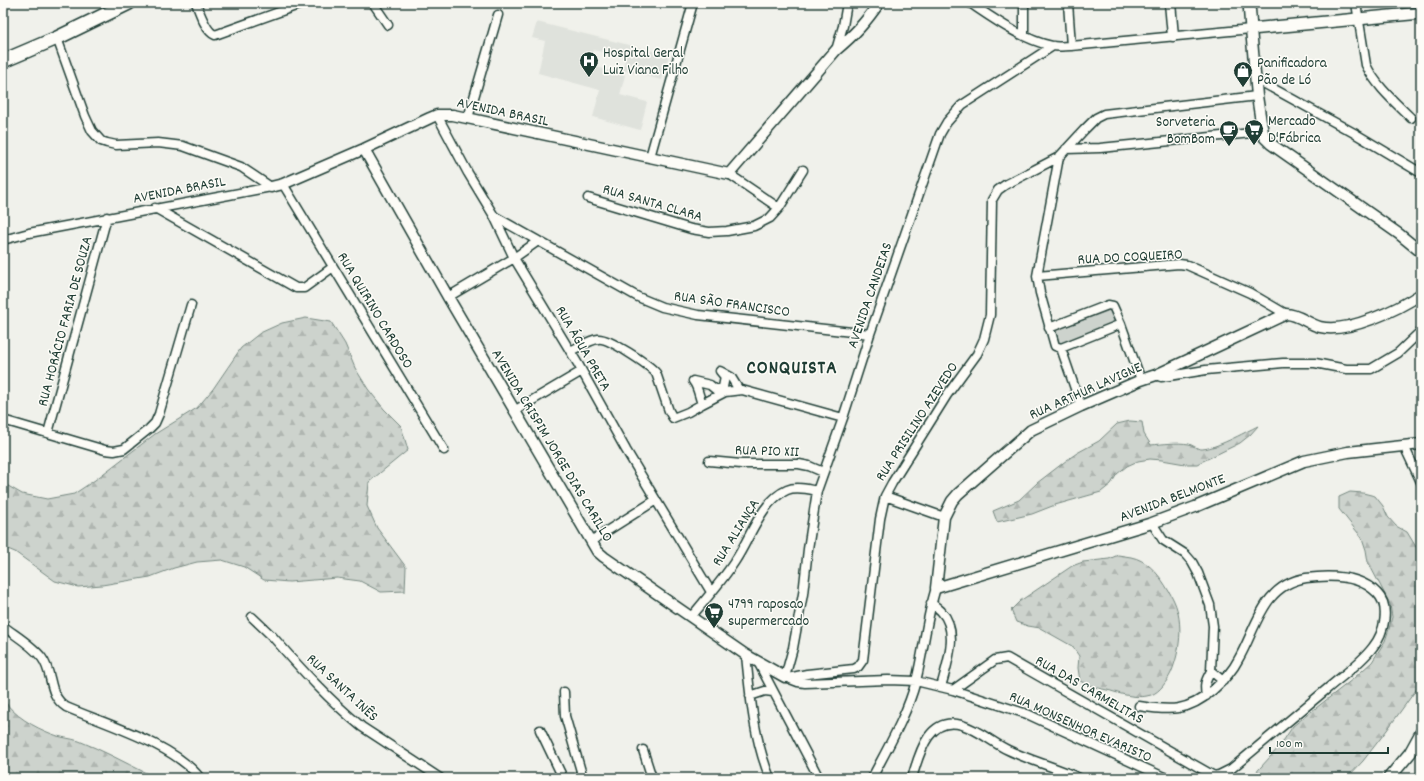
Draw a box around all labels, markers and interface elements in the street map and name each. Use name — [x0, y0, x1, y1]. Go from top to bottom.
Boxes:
place label: Hospital Geral Luiz Viana Filho — [603, 43, 689, 82]
hospital icon: Hospital Geral Luiz Viana Filho — [578, 50, 600, 78]
place label: Panificadora Pão de Ló — [1257, 53, 1328, 92]
shop icon: Panificadora Pão de Ló — [1232, 60, 1254, 88]
street label: AVENIDA BRASIL — [454, 92, 551, 133]
place label: Mercado D'Fábrica — [1268, 111, 1322, 150]
place label: Sorveteria BomBom — [1156, 112, 1216, 151]
supermarket icon: Mercado D'Fábrica — [1243, 118, 1265, 146]
cafe icon: Sorveteria BomBom — [1218, 119, 1240, 147]
street label: AVENIDA BRASIL — [131, 171, 227, 211]
street label: RUA SANTA CLARA — [600, 179, 705, 229]
street label: RUA HORÁCIO FARIA DE SOUZA — [33, 234, 99, 409]
street label: AVENIDA CANDEIAS — [842, 240, 899, 352]
street label: RUA DO COQUEIRO — [1077, 244, 1183, 272]
street label: RUA QUIRINO CARDOSO — [331, 248, 418, 374]
street label: RUA SÃO FRANCISCO — [672, 286, 791, 324]
street label: RUA ÁGUA PRETA — [549, 302, 616, 396]
street label: AVENIDA CRISPIM JORGE DIAS CARILLO — [485, 345, 618, 547]
district label: CONQUISTA — [746, 356, 838, 383]
street label: RUA ARTHUR LAVIGNE — [1026, 357, 1146, 427]
street label: RUA PRISILINO AZEVEDO — [871, 358, 965, 486]
street label: RUA PIO XII — [734, 440, 800, 464]
street label: AVENIDA BELMONTE — [1117, 469, 1229, 529]
street label: RUA ALIANÇA — [707, 495, 766, 571]
place label: 4799 raposao supermercado — [728, 594, 809, 633]
supermarket icon: 4799 raposao supermercado — [703, 601, 725, 629]
street label: RUA SANTA INÊS — [301, 649, 383, 728]
street label: RUA DAS CARMELITAS — [1031, 651, 1147, 731]
street label: RUA MONSENHOR EVARISTO — [1005, 686, 1155, 769]
scale bar — [1270, 729, 1388, 755]
text: 100 m — [1276, 736, 1303, 753]

